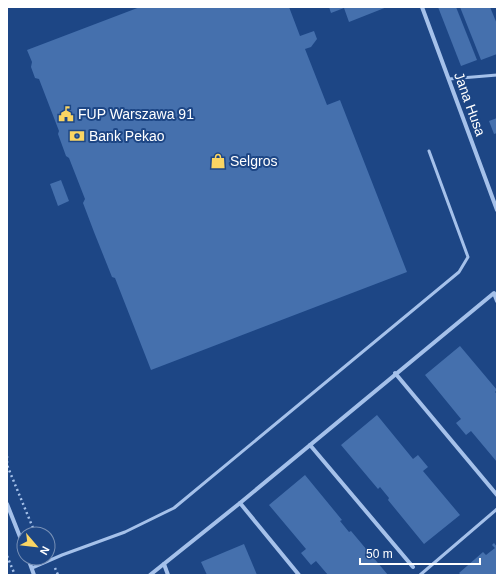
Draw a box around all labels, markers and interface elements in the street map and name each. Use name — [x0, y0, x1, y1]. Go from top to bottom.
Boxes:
street label: Jana Husa — [451, 70, 489, 138]
public building icon: FUP Warszawa 91 — [57, 105, 75, 123]
place label: FUP Warszawa 91 — [78, 106, 194, 122]
bank icon: Bank Pekao — [68, 127, 86, 145]
place label: Bank Pekao — [89, 128, 165, 144]
shop icon: Selgros — [209, 152, 227, 170]
place label: Selgros — [230, 153, 277, 169]
north arrow — [16, 526, 56, 566]
scale bar — [360, 540, 480, 566]
text: N — [38, 544, 52, 557]
text: 50 m — [366, 547, 393, 561]

